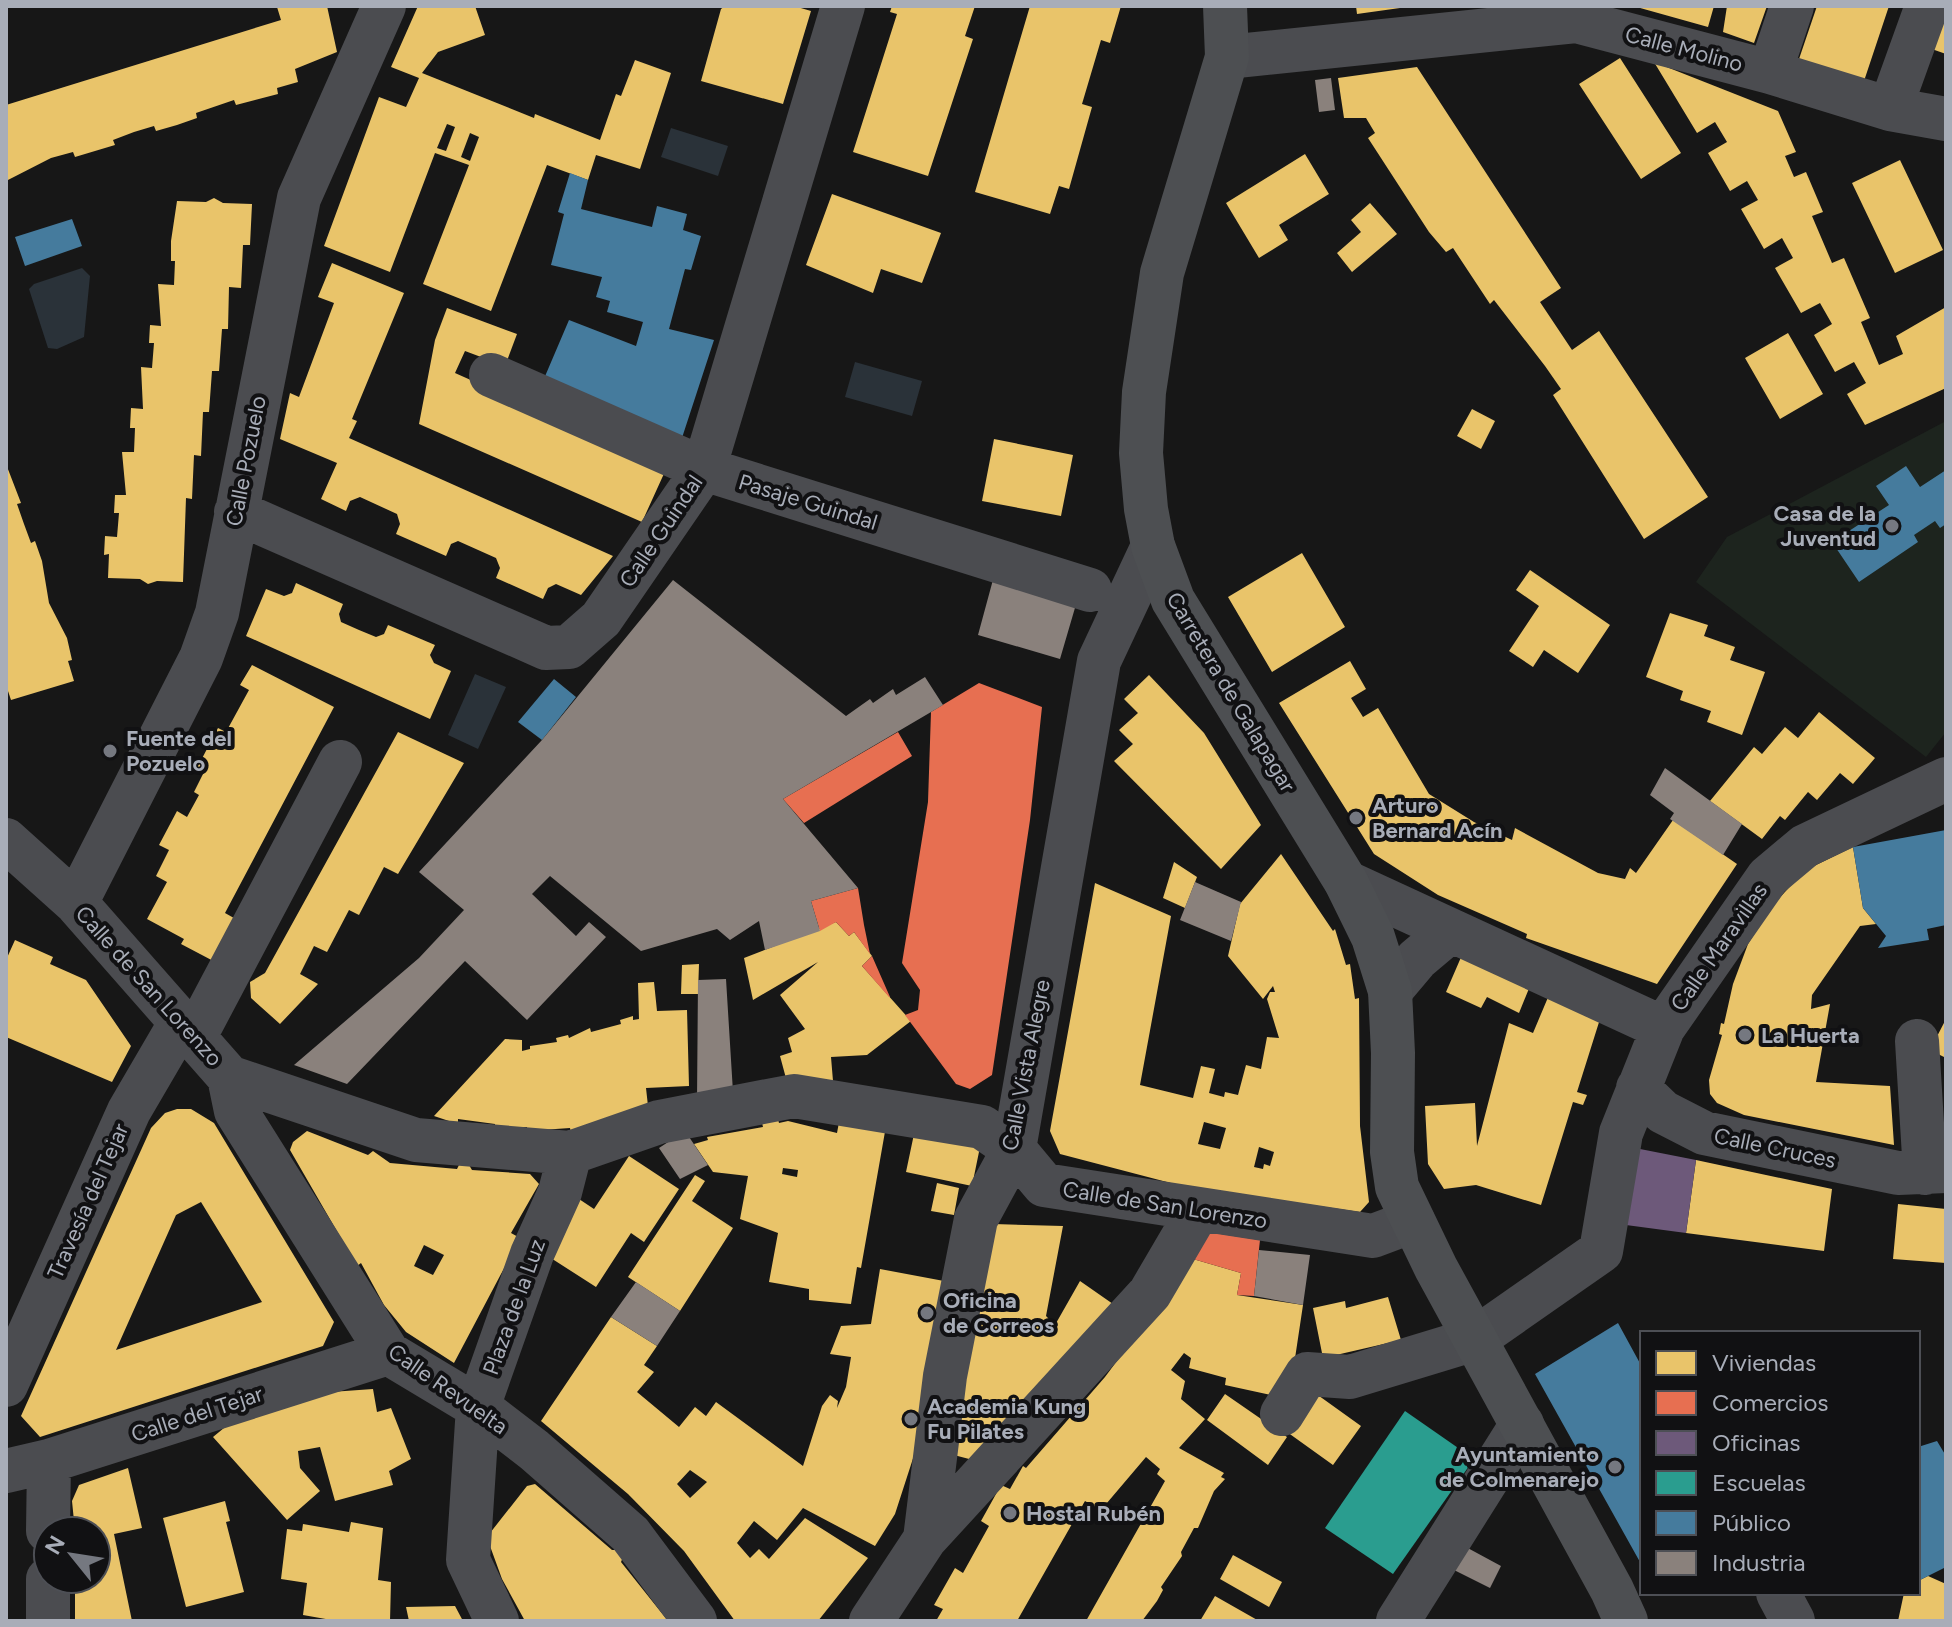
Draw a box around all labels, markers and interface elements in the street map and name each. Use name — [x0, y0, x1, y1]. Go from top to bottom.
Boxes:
street label: Calle Molino — [1622, 20, 1746, 78]
street label: Calle Pozuelo — [220, 394, 272, 528]
street label: Pasaje Guindal — [735, 468, 881, 536]
street label: Calle Guindal — [614, 470, 708, 592]
place label: Casa de la Juventud — [1773, 500, 1876, 552]
marker: Casa de la Juventud — [1883, 517, 1901, 535]
street label: Carretera de Galapagar — [1161, 587, 1302, 797]
place label: Fuente del Pozuelo — [126, 725, 232, 777]
marker: Fuente del Pozuelo — [101, 742, 119, 760]
place label: Arturo Bernard Acín — [1372, 792, 1503, 844]
marker: Arturo Bernard Acín — [1347, 809, 1365, 827]
street label: Calle Maravillas — [1665, 878, 1773, 1016]
street label: Calle de San Lorenzo — [70, 900, 228, 1072]
street label: Calle Vista Alegre — [996, 977, 1056, 1153]
place label: La Huerta — [1761, 1022, 1860, 1049]
marker: La Huerta — [1736, 1026, 1754, 1044]
street label: Travesía del Tejar — [42, 1119, 135, 1283]
street label: Calle Cruces — [1712, 1122, 1838, 1174]
street label: Calle de San Lorenzo — [1061, 1176, 1269, 1234]
street label: Plaza de la Luz — [477, 1235, 551, 1379]
place label: Oficina de Correos — [943, 1287, 1054, 1339]
marker: Oficina de Correos — [918, 1304, 936, 1322]
legend — [1640, 1331, 1920, 1595]
street label: Calle Revuelta — [383, 1338, 513, 1440]
text: Viviendas — [1712, 1348, 1816, 1377]
street label: Calle del Tejar — [128, 1380, 267, 1448]
text: Comercios — [1712, 1388, 1829, 1417]
place label: Academia Kung Fu Pilates — [927, 1393, 1086, 1445]
marker: Academia Kung Fu Pilates — [902, 1410, 920, 1428]
text: Oficinas — [1712, 1428, 1800, 1457]
place label: Ayuntamiento de Colmenarejo — [1439, 1441, 1599, 1493]
marker: Ayuntamiento de Colmenarejo — [1606, 1458, 1624, 1476]
text: Escuelas — [1712, 1468, 1806, 1497]
place label: Hostal Rubén — [1026, 1500, 1161, 1527]
marker: Hostal Rubén — [1001, 1504, 1019, 1522]
text: Público — [1712, 1508, 1791, 1537]
north arrow — [32, 1515, 112, 1595]
text: N — [39, 1531, 71, 1559]
text: Industria — [1712, 1548, 1806, 1577]

